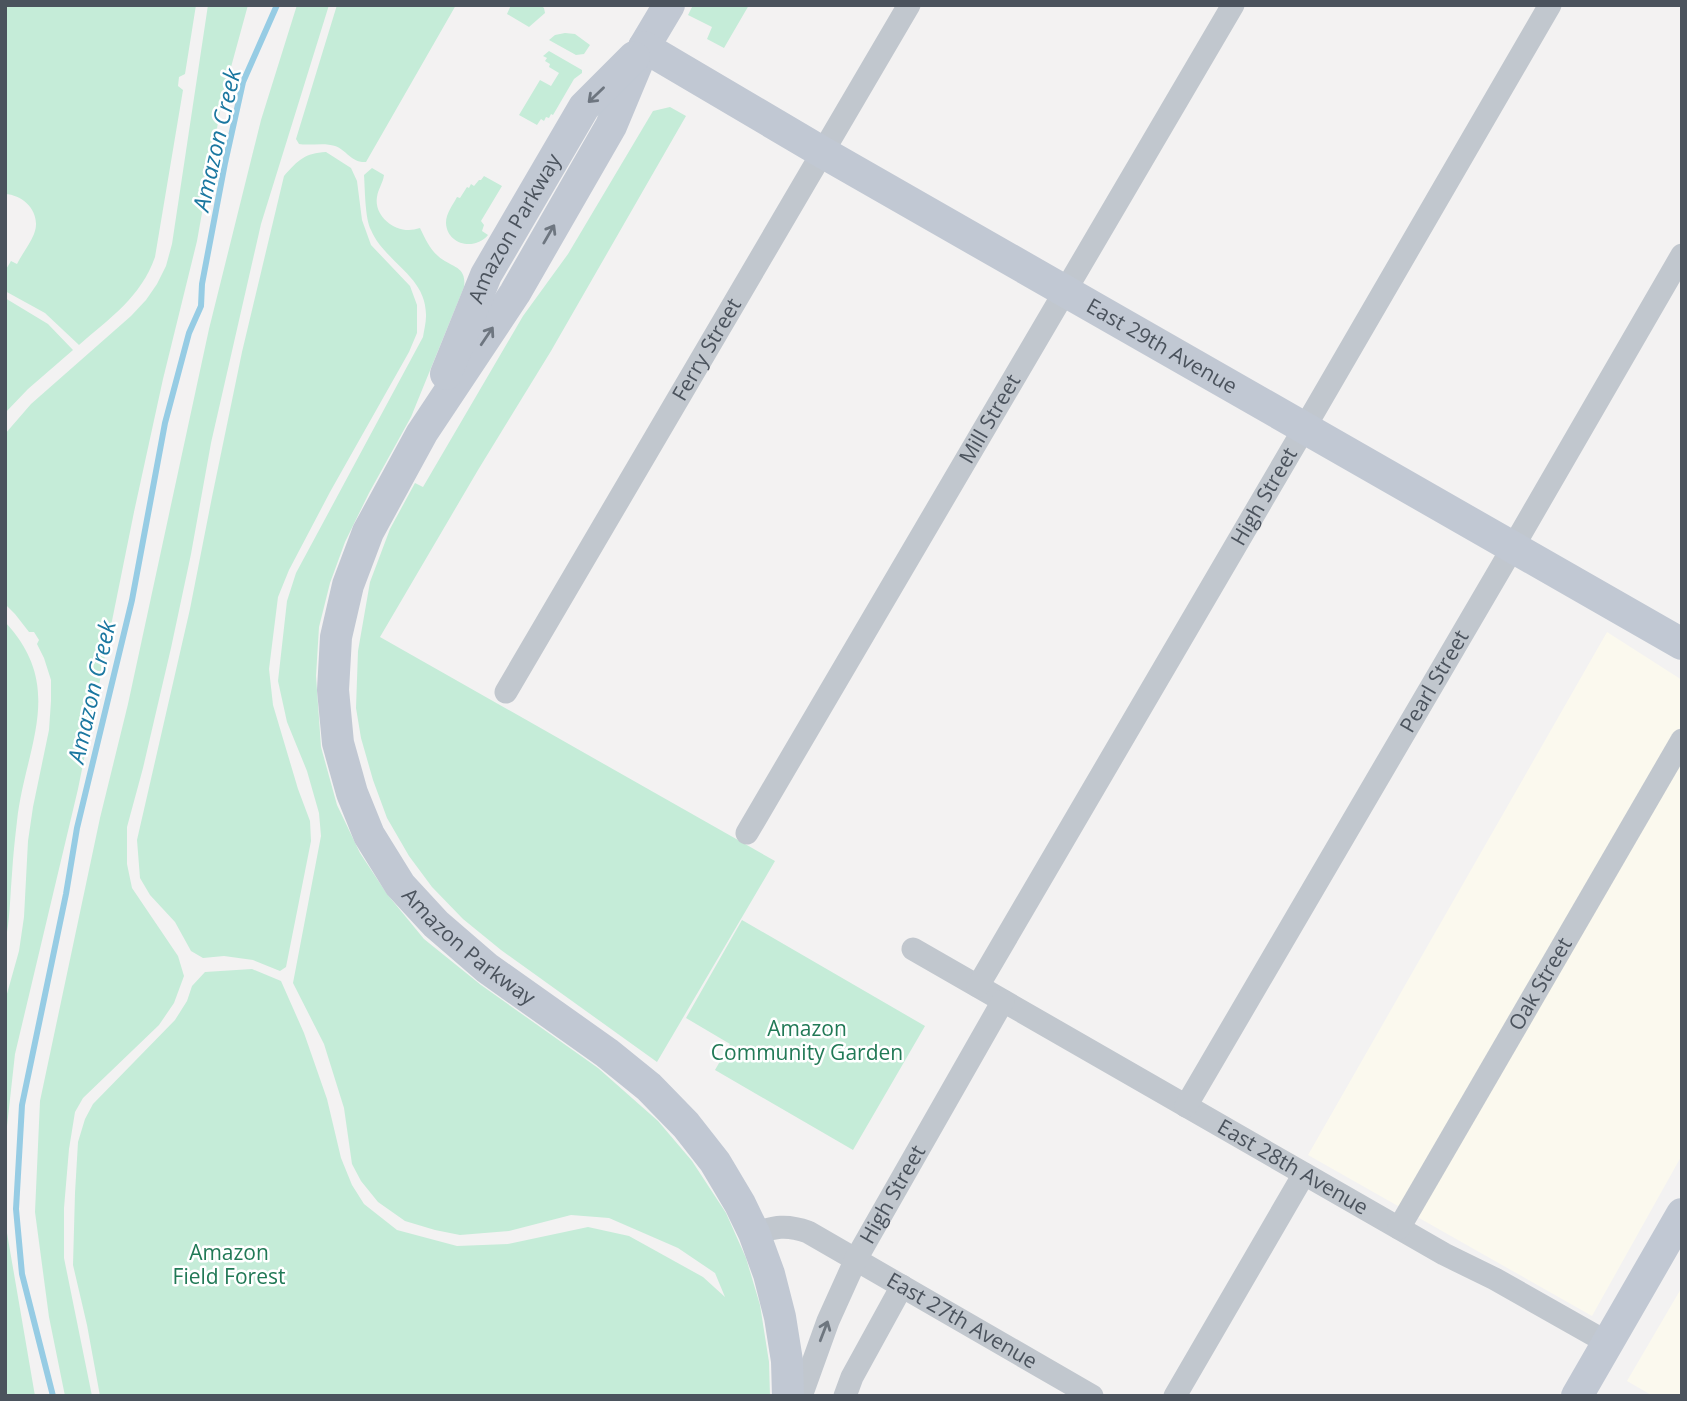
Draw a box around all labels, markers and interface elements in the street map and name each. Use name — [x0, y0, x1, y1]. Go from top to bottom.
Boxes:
water label: Amazon Creek — [184, 65, 248, 216]
one-way arrow — [588, 87, 605, 104]
street label: Amazon Parkway — [461, 148, 567, 307]
one-way arrow — [542, 225, 556, 245]
street label: East 29th Avenue — [1082, 291, 1243, 400]
street label: Ferry Street — [665, 293, 747, 406]
one-way arrow — [480, 326, 494, 346]
street label: Mill Street — [952, 369, 1026, 468]
street label: High Street — [1224, 442, 1303, 550]
water label: Amazon Creek — [59, 617, 123, 768]
street label: Pearl Street — [1393, 625, 1475, 737]
street label: Amazon Parkway — [396, 881, 542, 1011]
street label: Oak Street — [1502, 932, 1578, 1035]
park label: Amazon Community Garden — [711, 1014, 903, 1066]
street label: East 28th Avenue — [1213, 1112, 1374, 1221]
street label: High Street — [853, 1140, 931, 1248]
park label: Amazon Field Forest — [173, 1238, 285, 1290]
street label: East 27th Avenue — [882, 1266, 1043, 1374]
one-way arrow — [818, 1321, 831, 1343]

